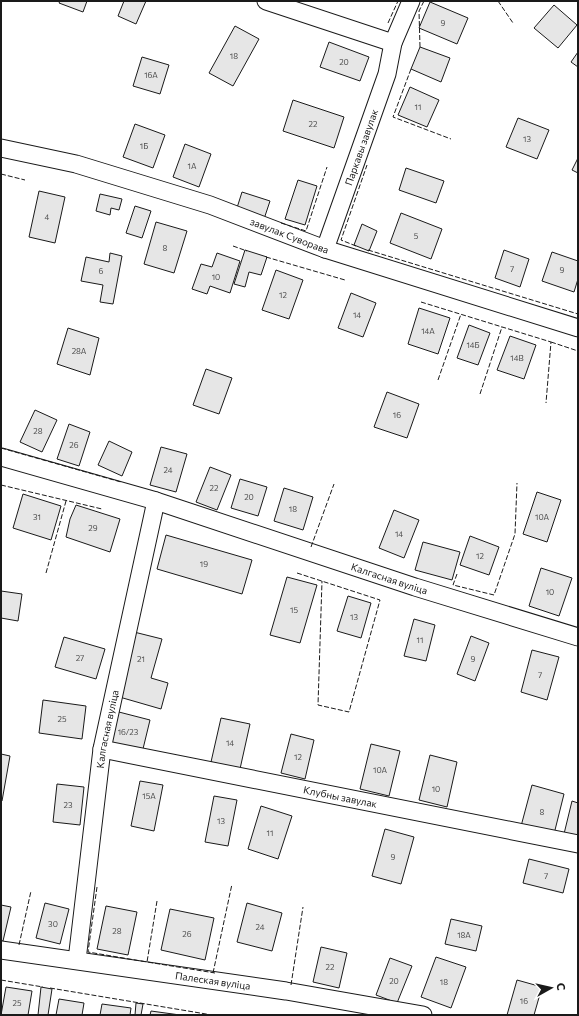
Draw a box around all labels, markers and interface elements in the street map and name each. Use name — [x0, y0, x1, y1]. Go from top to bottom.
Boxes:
house number: 9 — [441, 18, 446, 28]
house number: 18 — [230, 51, 238, 61]
house number: 20 — [339, 57, 349, 67]
house number: 16А — [144, 70, 158, 80]
house number: 11 — [415, 102, 421, 112]
street label: Паркавы завулак — [342, 107, 380, 187]
house number: 22 — [309, 119, 318, 129]
house number: 13 — [523, 134, 531, 144]
house number: 1Б — [140, 141, 148, 151]
house number: 1А — [188, 161, 197, 171]
house number: 4 — [45, 212, 50, 222]
street label: завулак Суворава — [249, 215, 330, 256]
house number: 5 — [414, 231, 419, 241]
house number: 8 — [163, 243, 168, 253]
house number: 7 — [510, 264, 514, 274]
house number: 9 — [560, 265, 565, 275]
house number: 6 — [99, 266, 104, 276]
house number: 10 — [212, 272, 220, 282]
house number: 12 — [279, 290, 287, 300]
house number: 14 — [353, 310, 361, 320]
house number: 14А — [421, 326, 435, 336]
house number: 14Б — [466, 340, 480, 350]
house number: 28А — [72, 346, 87, 356]
house number: 14В — [510, 353, 524, 363]
house number: 16 — [393, 410, 401, 420]
house number: 28 — [33, 426, 43, 436]
house number: 26 — [69, 440, 79, 450]
house number: 24 — [163, 465, 173, 475]
house number: 22 — [210, 483, 219, 493]
house number: 20 — [244, 492, 254, 502]
house number: 18 — [289, 504, 297, 514]
house number: 31 — [33, 512, 41, 522]
house number: 10А — [535, 512, 549, 522]
house number: 29 — [88, 523, 98, 533]
house number: 14 — [395, 529, 403, 539]
house number: 12 — [476, 551, 484, 561]
house number: 19 — [200, 559, 208, 569]
street label: Калгасная вуліца — [350, 560, 429, 597]
house number: 10 — [546, 587, 554, 597]
house number: 15 — [290, 605, 298, 615]
house number: 13 — [350, 612, 358, 622]
house number: 11 — [417, 635, 423, 645]
house number: 27 — [76, 653, 84, 663]
house number: 21 — [137, 654, 145, 664]
house number: 9 — [471, 654, 476, 664]
house number: 7 — [538, 670, 542, 680]
street label: Калгасная вуліца — [94, 689, 121, 769]
house number: 25 — [57, 714, 67, 724]
house number: 16/23 — [118, 727, 139, 737]
house number: 14 — [226, 738, 234, 748]
house number: 12 — [294, 752, 302, 762]
house number: 10А — [373, 765, 387, 775]
street label: Клубны завулак — [302, 783, 379, 810]
house number: 10 — [432, 784, 440, 794]
house number: 15А — [142, 791, 156, 801]
house number: 23 — [64, 800, 73, 810]
house number: 8 — [540, 807, 545, 817]
house number: 13 — [217, 816, 225, 826]
house number: 11 — [267, 828, 273, 838]
house number: 9 — [391, 852, 396, 862]
house number: 7 — [544, 871, 548, 881]
house number: 30 — [48, 919, 58, 929]
house number: 24 — [255, 922, 265, 932]
house number: 28 — [112, 926, 122, 936]
house number: 26 — [182, 929, 192, 939]
house number: 18А — [457, 930, 471, 940]
house number: 22 — [326, 962, 335, 972]
north arrow — [531, 968, 571, 1008]
street label: Палеская вуліца — [174, 969, 251, 992]
house number: 20 — [389, 976, 399, 986]
house number: 18 — [440, 977, 448, 987]
text: С — [554, 982, 568, 992]
house number: 16 — [520, 996, 528, 1006]
house number: 25 — [12, 998, 22, 1008]

